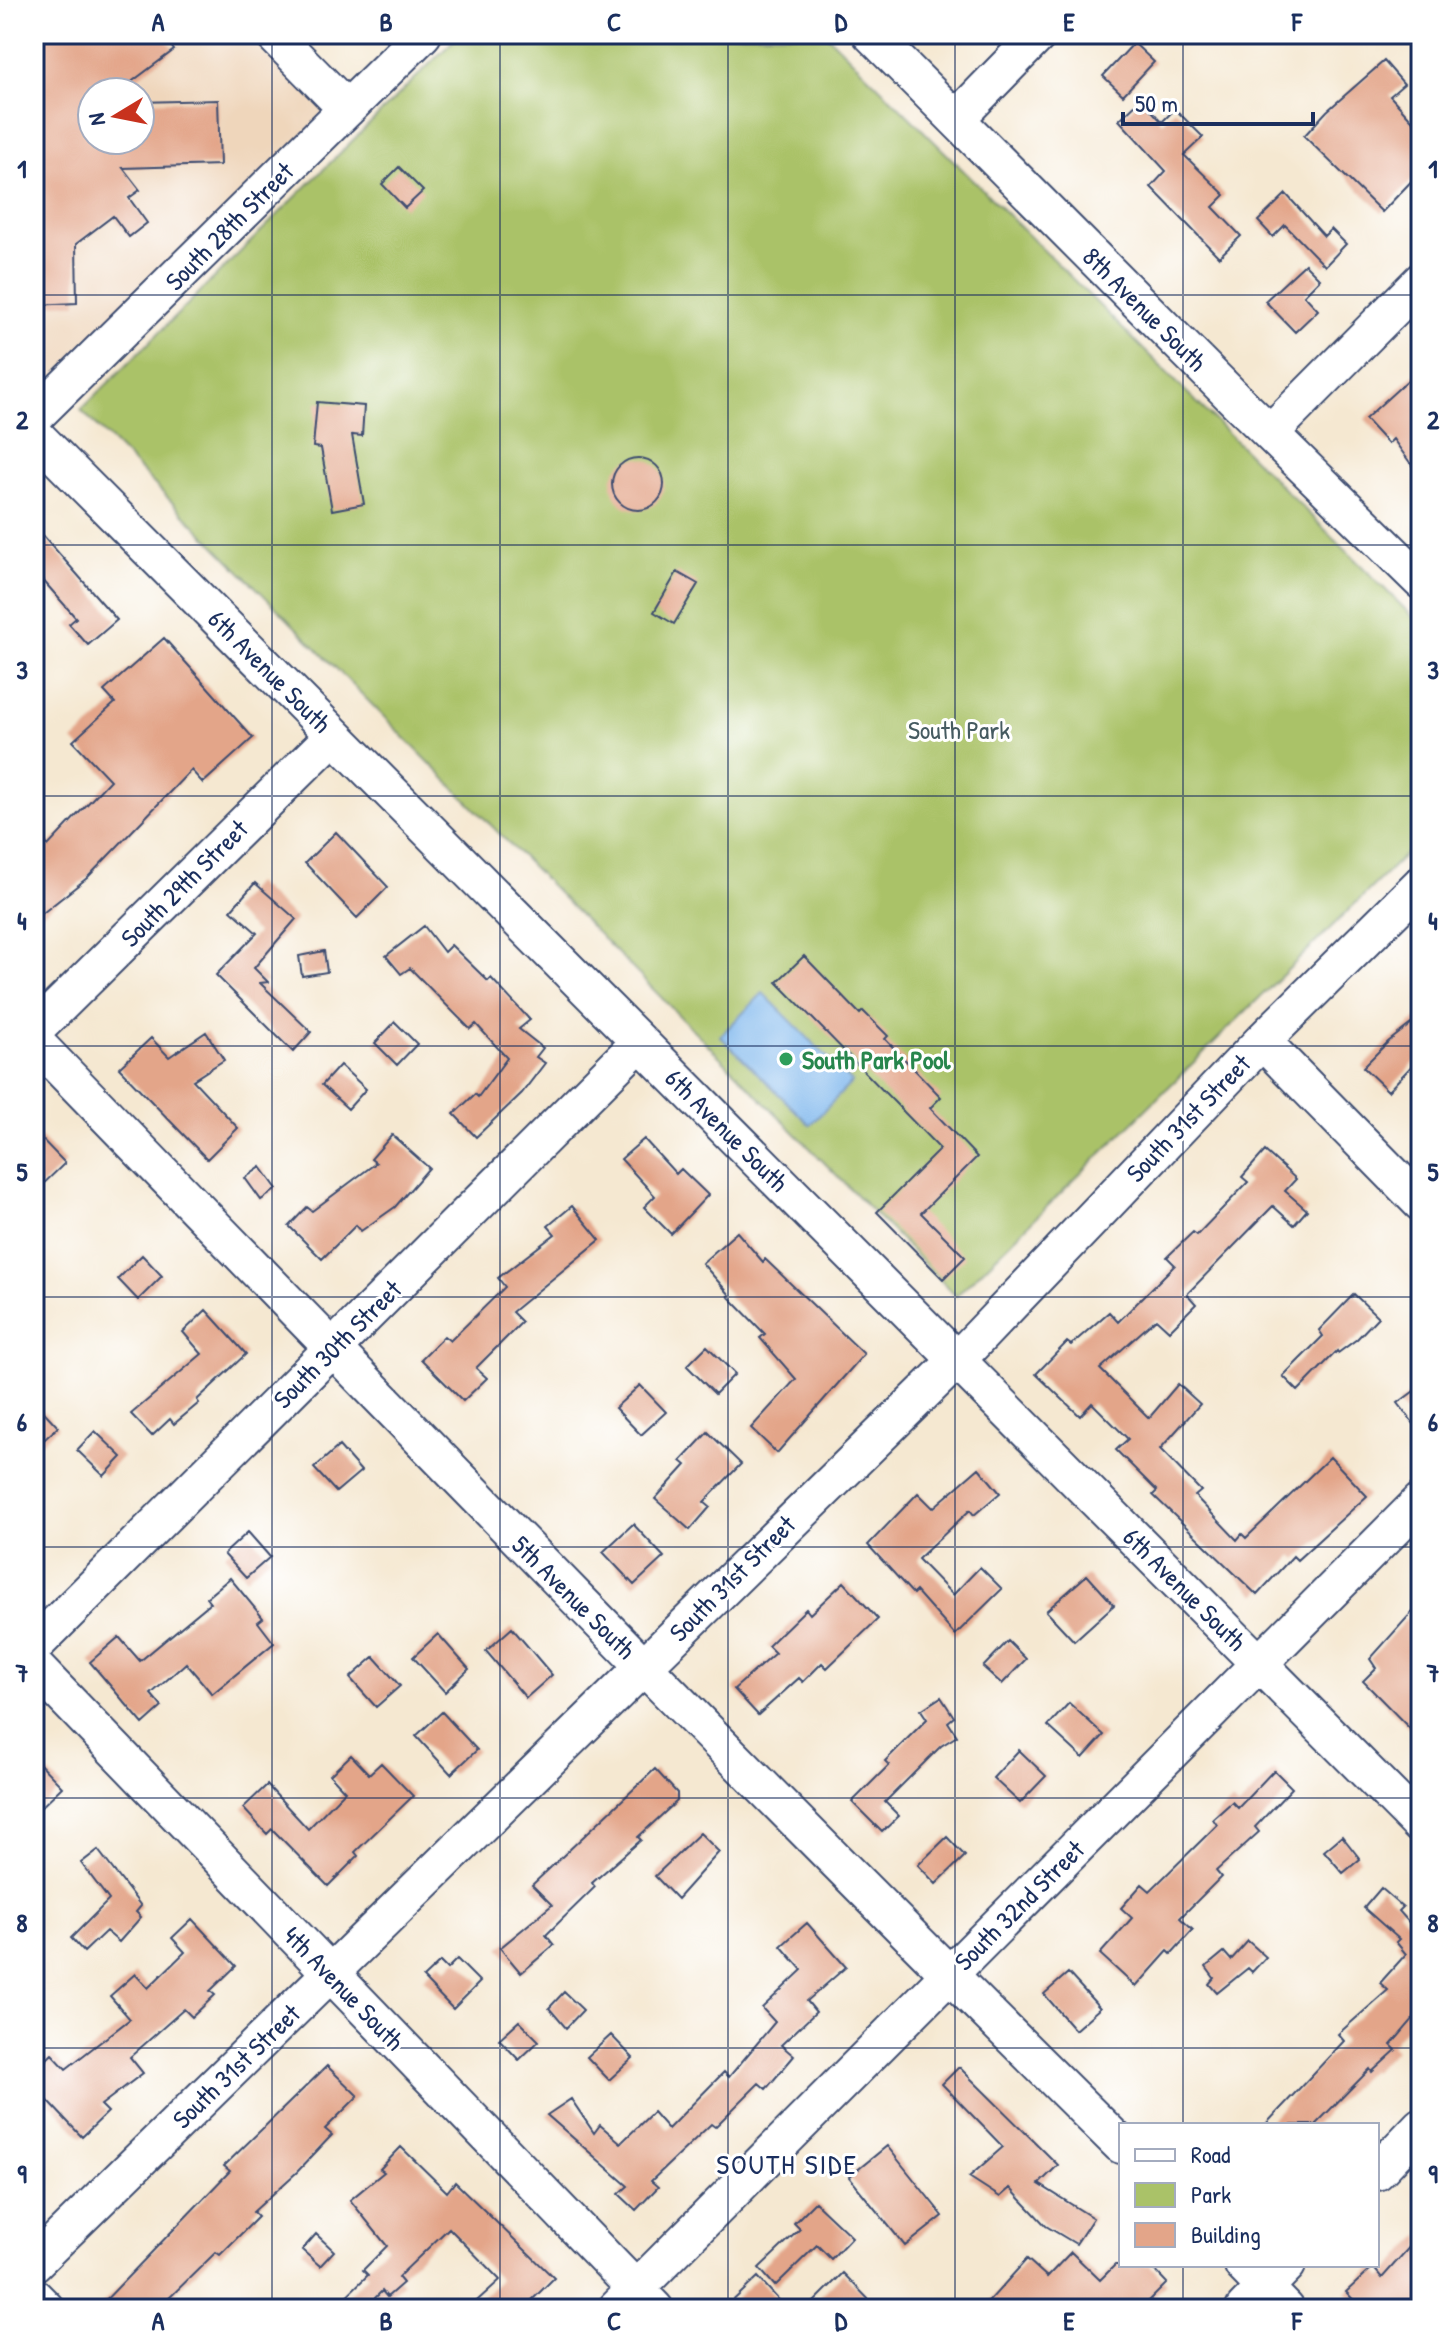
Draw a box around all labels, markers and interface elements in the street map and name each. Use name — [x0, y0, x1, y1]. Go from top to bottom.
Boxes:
text: A — [152, 4, 165, 39]
text: B — [379, 4, 393, 39]
text: C — [607, 4, 621, 39]
text: D — [835, 4, 848, 39]
text: E — [1063, 4, 1075, 39]
text: F — [1291, 4, 1303, 39]
north arrow — [76, 76, 156, 156]
scale bar — [1123, 76, 1313, 126]
text: 50 m — [1135, 87, 1178, 119]
text: N — [80, 111, 112, 128]
text: 1 — [17, 151, 27, 186]
text: 1 — [1428, 151, 1438, 186]
street label: South 28th Street — [157, 153, 302, 298]
street label: 8th Avenue South — [1075, 239, 1215, 379]
text: 2 — [16, 402, 29, 437]
text: 2 — [1427, 402, 1440, 437]
street label: 6th Avenue South — [201, 602, 339, 740]
text: 3 — [16, 652, 28, 687]
text: 3 — [1427, 652, 1439, 687]
park label: South Park — [908, 712, 1010, 747]
street label: South 29th Street — [113, 811, 256, 954]
text: 4 — [17, 903, 27, 938]
text: 4 — [1428, 903, 1438, 938]
place label: South Park Pool — [802, 1042, 952, 1077]
street label: South 31st Street — [1118, 1046, 1259, 1190]
marker: South Park Pool — [777, 1050, 795, 1068]
street label: 6th Avenue South — [658, 1061, 796, 1199]
text: 5 — [17, 1154, 28, 1189]
text: 5 — [1428, 1154, 1439, 1189]
street label: South 30th Street — [265, 1271, 410, 1416]
text: 6 — [17, 1404, 28, 1439]
text: 6 — [1428, 1404, 1439, 1439]
street label: South 31st Street — [661, 1506, 804, 1649]
street label: 6th Avenue South — [1116, 1520, 1254, 1658]
street label: 5th Avenue South — [505, 1528, 644, 1667]
text: 7 — [15, 1655, 29, 1690]
text: 7 — [1426, 1655, 1440, 1690]
street label: South 32nd Street — [946, 1831, 1093, 1978]
text: 8 — [16, 1905, 28, 1940]
text: 8 — [1427, 1905, 1439, 1940]
street label: 4th Avenue South — [276, 1918, 412, 2058]
street label: South 31st Street — [164, 1995, 308, 2136]
legend — [1119, 2123, 1379, 2267]
text: Road — [1191, 2138, 1230, 2170]
district label: SOUTH SIDE — [716, 2145, 858, 2183]
text: 9 — [17, 2156, 27, 2191]
text: 9 — [1428, 2156, 1438, 2191]
text: Park — [1191, 2178, 1231, 2210]
text: Building — [1191, 2218, 1261, 2250]
text: A — [152, 2303, 165, 2338]
text: B — [379, 2303, 393, 2338]
text: C — [607, 2303, 621, 2338]
text: D — [835, 2303, 848, 2338]
text: E — [1063, 2303, 1075, 2338]
text: F — [1291, 2303, 1303, 2338]

